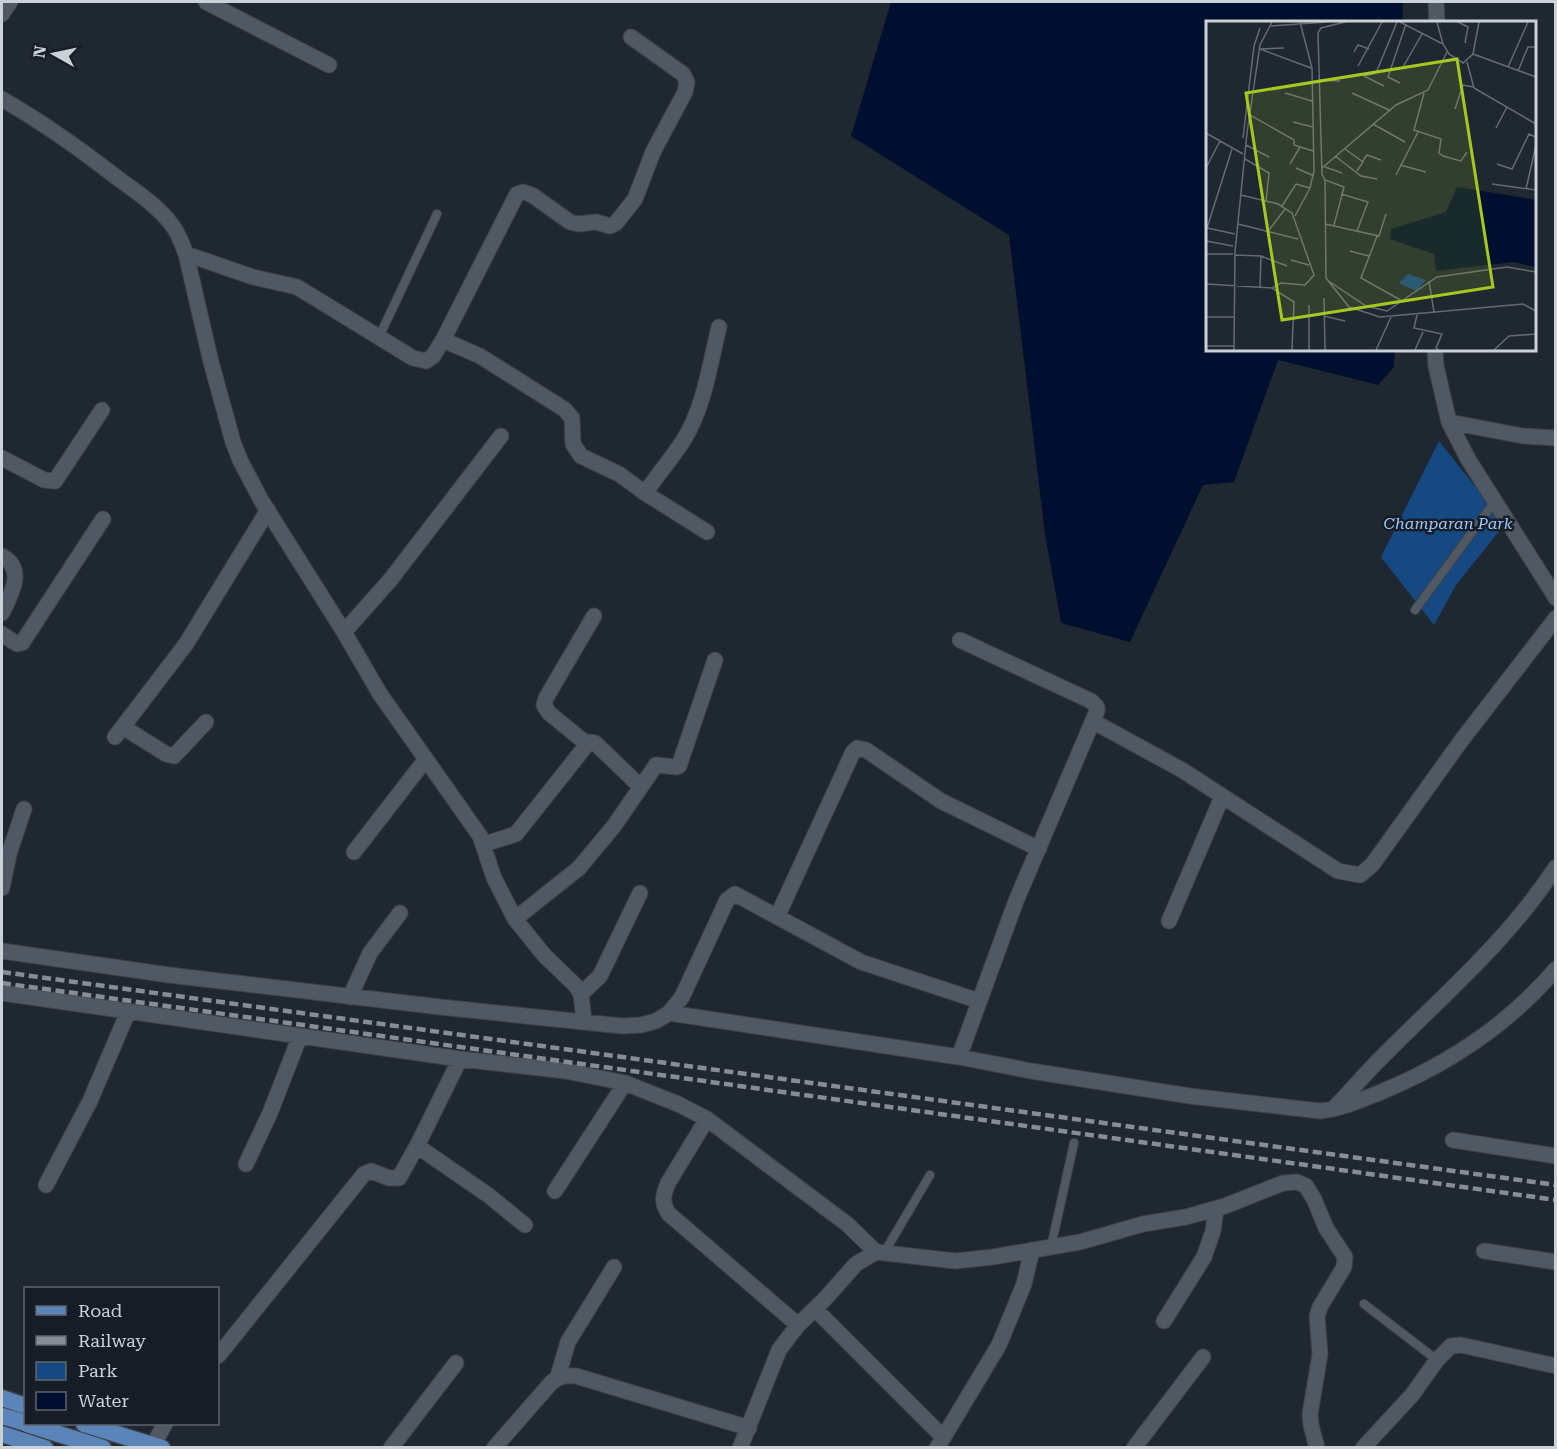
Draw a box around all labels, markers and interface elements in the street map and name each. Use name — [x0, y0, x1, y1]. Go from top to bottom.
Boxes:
inset map — [1206, 21, 1536, 351]
north arrow — [24, 24, 84, 84]
text: N — [29, 44, 50, 59]
park label: Champaran Park — [1384, 514, 1513, 533]
legend — [24, 1287, 219, 1425]
text: Road — [78, 1300, 123, 1321]
text: Railway — [78, 1330, 146, 1351]
text: Park — [78, 1360, 118, 1381]
text: Water — [78, 1390, 129, 1411]

